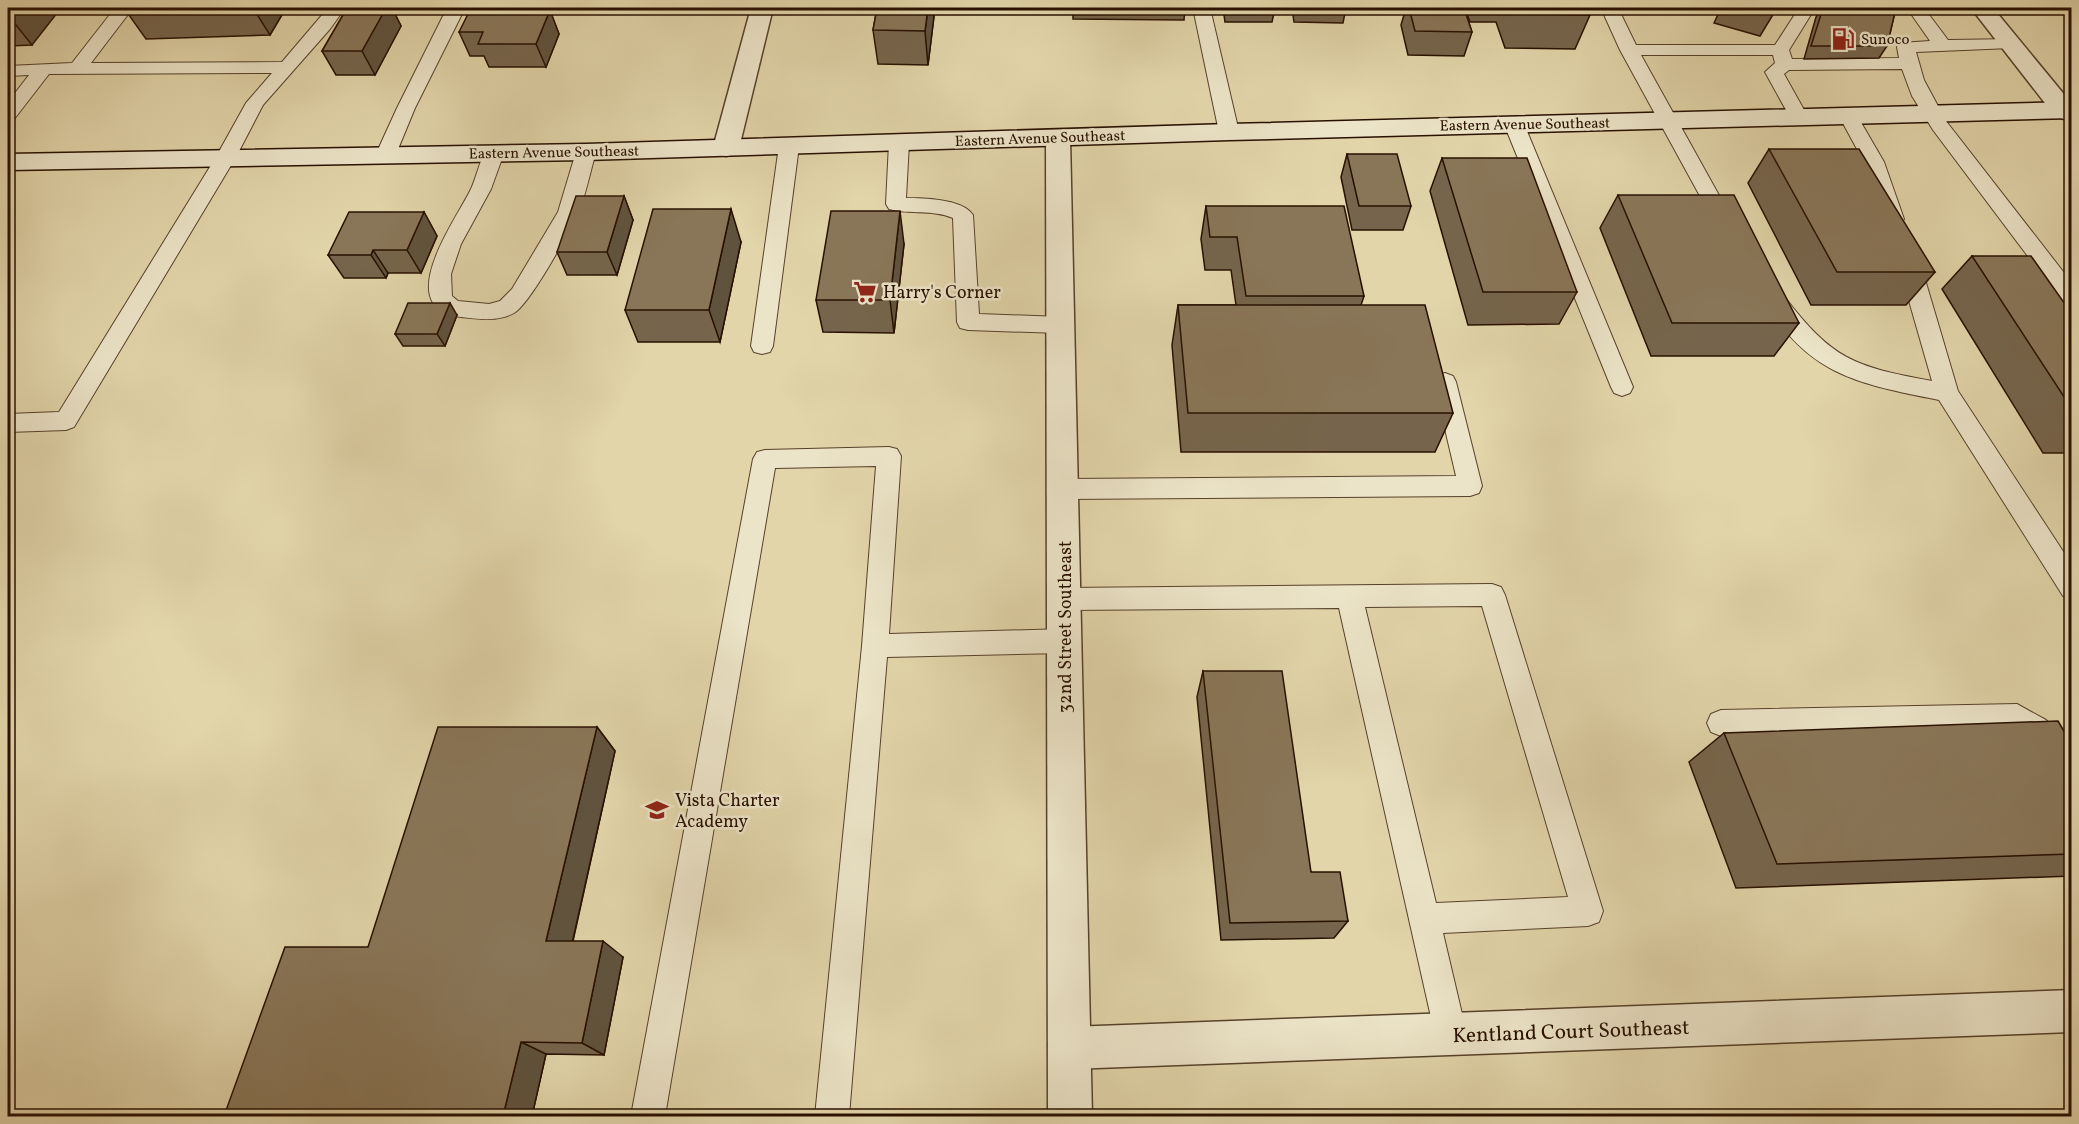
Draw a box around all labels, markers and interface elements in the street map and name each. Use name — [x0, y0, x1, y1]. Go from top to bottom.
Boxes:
fuel station icon: Sunoco — [1830, 26, 1856, 52]
place label: Sunoco — [1861, 30, 1909, 51]
street label: Eastern Avenue Southeast — [1440, 114, 1611, 137]
street label: Eastern Avenue Southeast — [954, 126, 1126, 153]
street label: Eastern Avenue Southeast — [469, 142, 640, 165]
supermarket icon: Harry's Corner — [852, 279, 878, 305]
place label: Harry's Corner — [883, 281, 1001, 306]
street label: 32nd Street Southeast — [1054, 541, 1079, 713]
place label: Vista Charter Academy — [675, 789, 780, 835]
school or university icon: Vista Charter Academy — [644, 797, 670, 823]
street label: Kentland Court Southeast — [1452, 1014, 1690, 1051]

